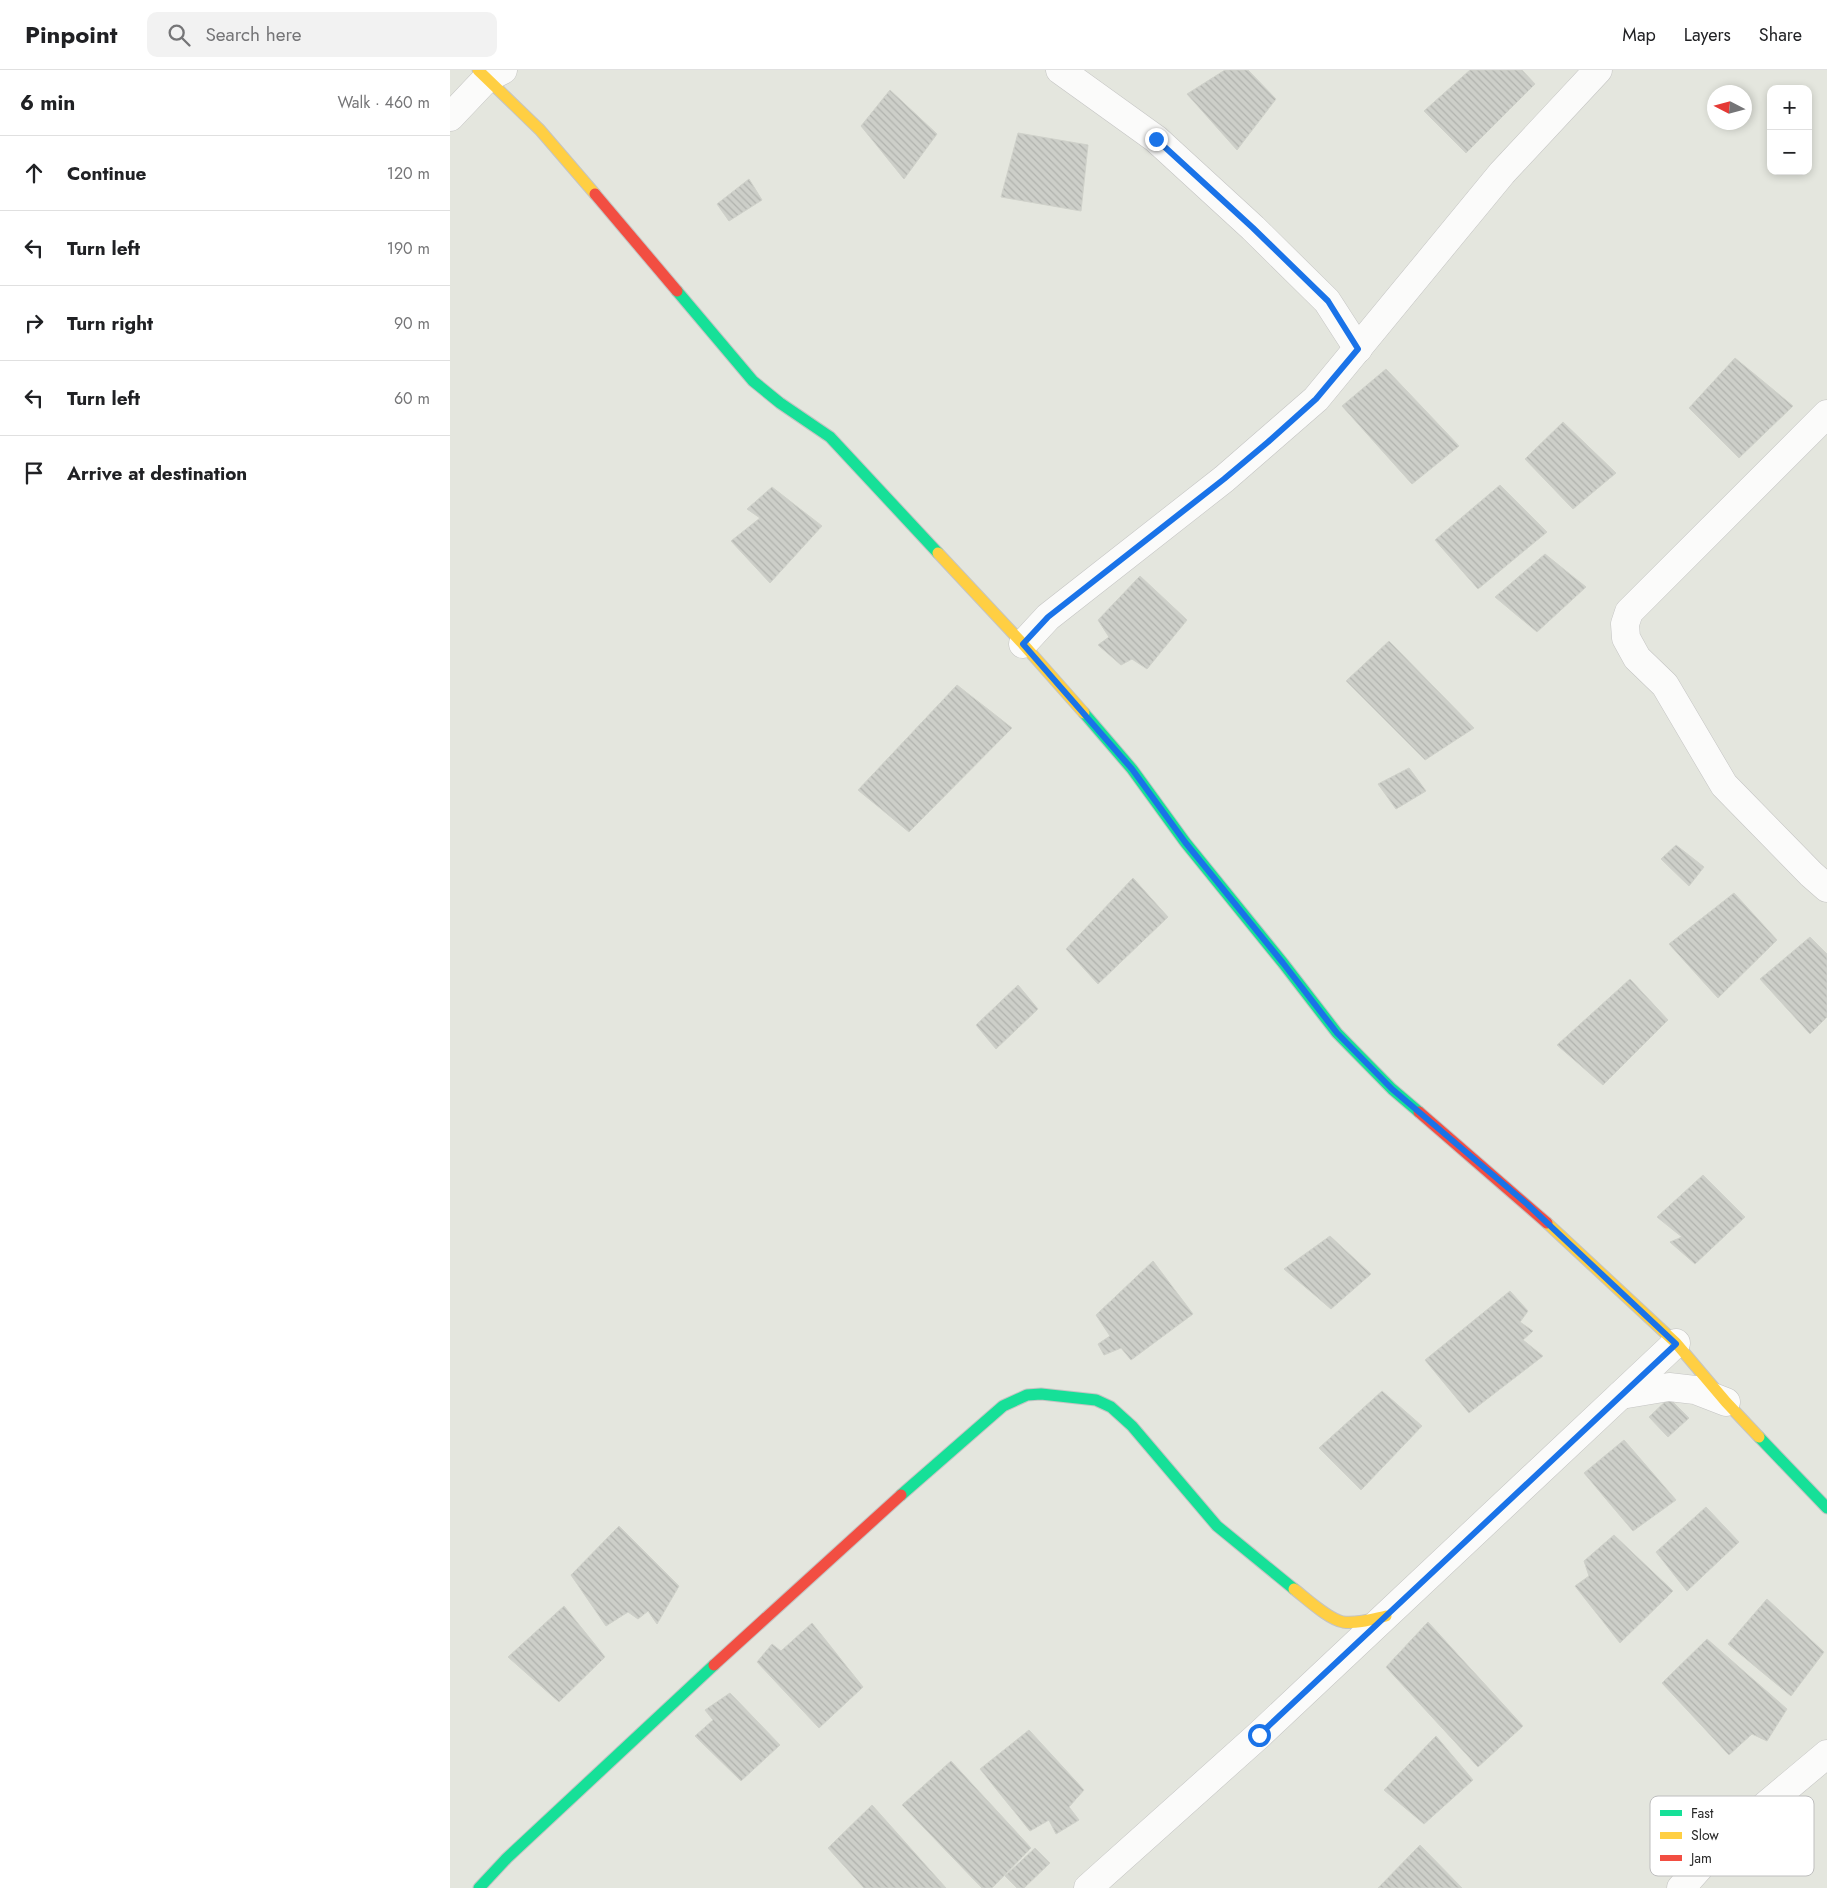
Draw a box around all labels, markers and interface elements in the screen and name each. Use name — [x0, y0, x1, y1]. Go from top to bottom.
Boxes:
search box — [147, 12, 497, 57]
text: Pinpoint — [25, 17, 117, 52]
icon: search — [165, 21, 193, 49]
text: Search here — [205, 21, 302, 48]
text: Map — [1622, 22, 1656, 48]
text: Layers — [1684, 22, 1731, 48]
text: Share — [1759, 22, 1802, 48]
north arrow — [1707, 85, 1752, 130]
map controls — [1767, 85, 1812, 175]
button: + — [1767, 85, 1812, 130]
text: 6 min — [20, 88, 75, 118]
text: Walk · 460 m — [338, 91, 430, 114]
route end — [1145, 128, 1168, 151]
button: − — [1767, 130, 1812, 175]
icon: ahead — [20, 159, 48, 187]
text: Continue — [67, 160, 146, 187]
text: 120 m — [387, 162, 430, 185]
icon: left — [20, 234, 48, 262]
text: Turn left — [67, 235, 140, 262]
text: 190 m — [387, 237, 430, 260]
icon: right — [20, 309, 48, 337]
text: Turn right — [67, 310, 153, 337]
text: 90 m — [394, 312, 430, 335]
icon: left — [20, 384, 48, 412]
text: Turn left — [67, 385, 140, 412]
text: 60 m — [394, 387, 430, 410]
icon: arrive — [20, 459, 48, 487]
text: Arrive at destination — [67, 460, 247, 487]
route start — [1248, 1724, 1271, 1747]
legend — [1650, 1796, 1814, 1876]
text: Fast — [1691, 1803, 1714, 1823]
text: Slow — [1691, 1825, 1719, 1845]
text: Jam — [1689, 1848, 1712, 1868]

